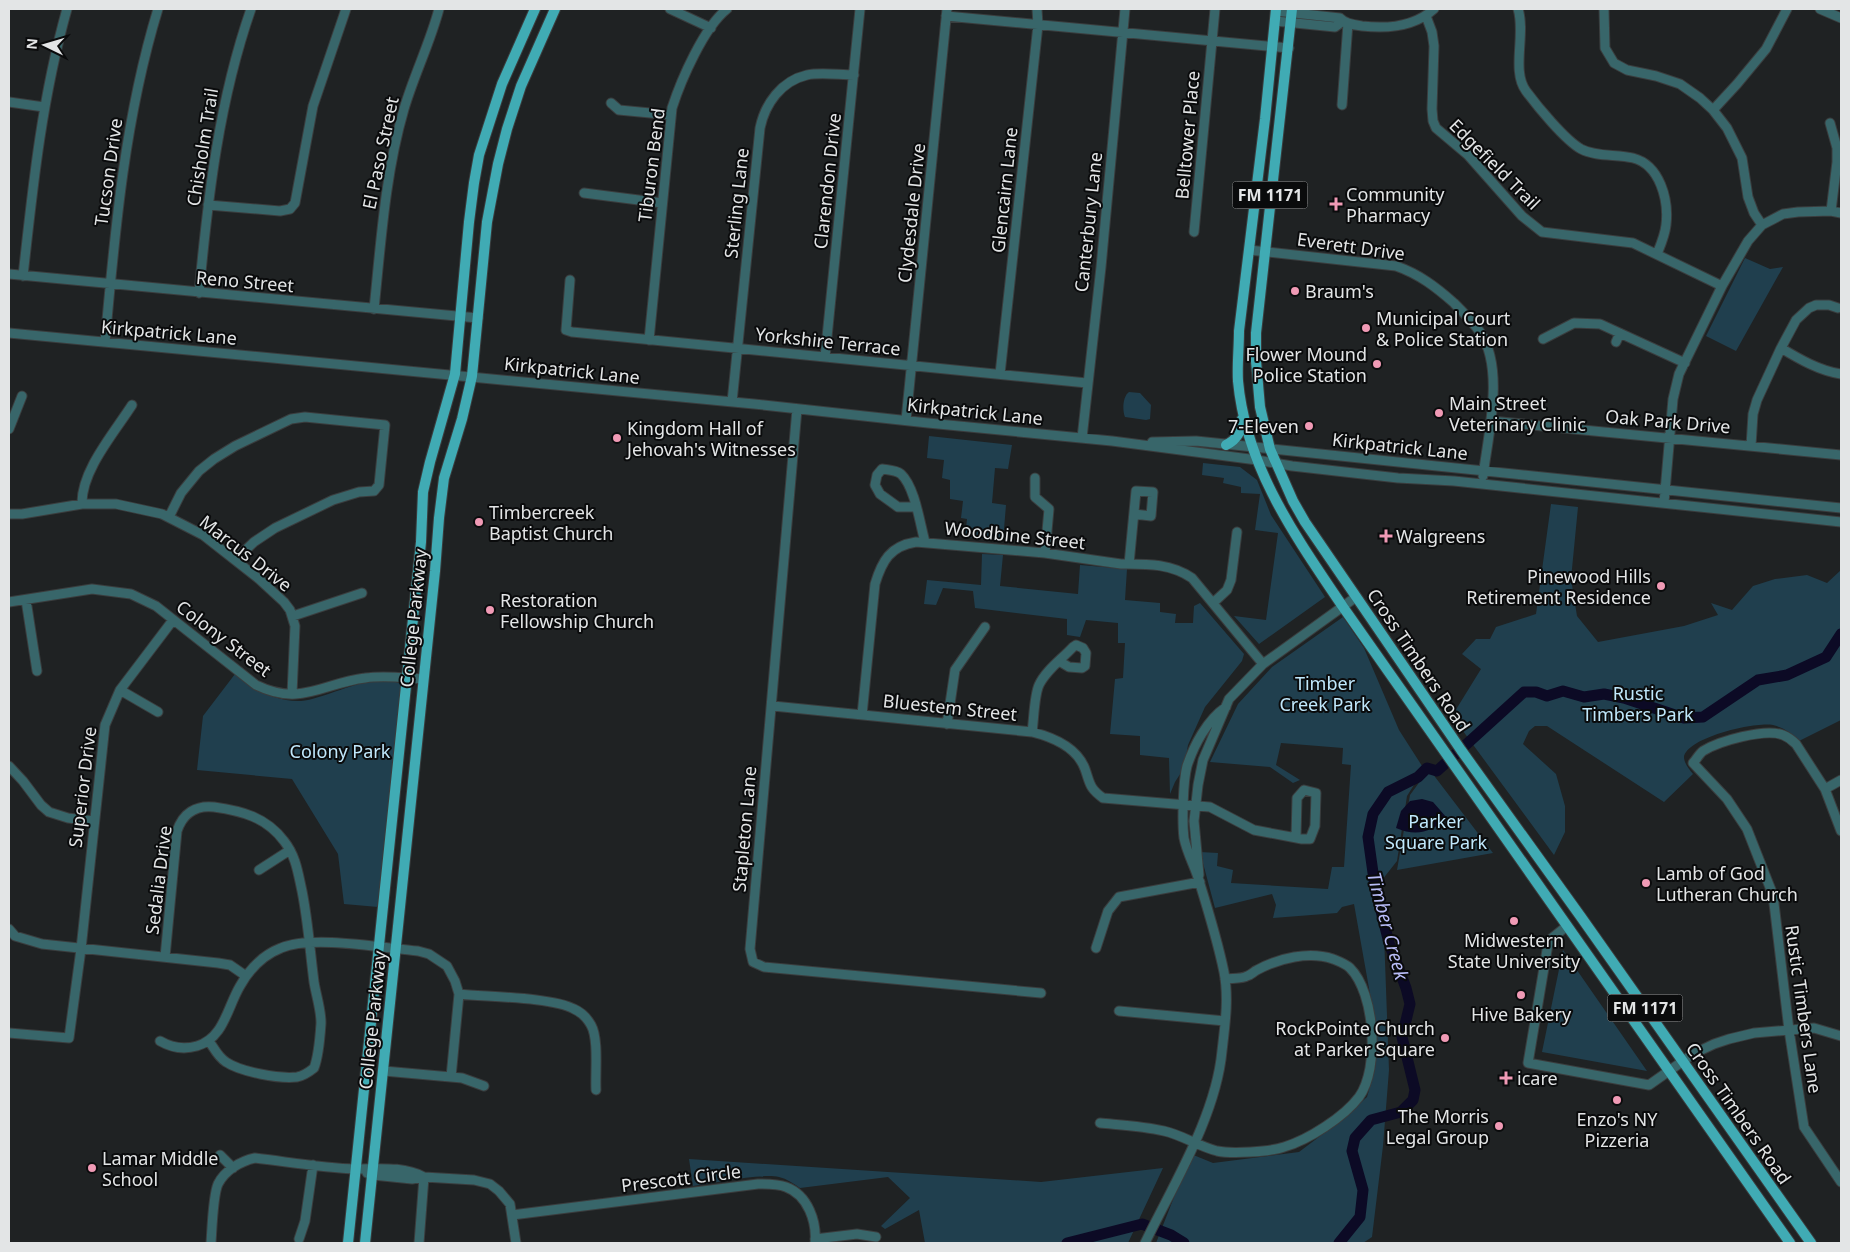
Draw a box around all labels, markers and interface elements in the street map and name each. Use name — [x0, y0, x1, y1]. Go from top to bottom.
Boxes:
north arrow — [20, 20, 70, 70]
text: N — [22, 37, 42, 50]
street label: Belltower Place — [1169, 70, 1205, 200]
street label: Chisholm Trail — [181, 86, 223, 208]
street label: El Paso Street — [356, 94, 404, 212]
street label: Tiburon Bend — [632, 107, 670, 223]
street label: Clarendon Drive — [808, 112, 846, 250]
street label: Edgefield Trail — [1444, 113, 1546, 215]
street label: Tucson Drive — [89, 117, 127, 227]
street label: Glencairn Lane — [985, 126, 1023, 254]
street label: Clydesdale Drive — [892, 142, 930, 284]
street label: Sterling Lane — [718, 147, 754, 259]
street label: Canterbury Lane — [1069, 151, 1107, 293]
road number: FM 1171 — [1232, 182, 1308, 208]
place label: Community Pharmacy — [1346, 182, 1445, 227]
marker: Community Pharmacy — [1330, 198, 1342, 210]
street label: Everett Drive — [1295, 227, 1407, 265]
street label: Reno Street — [195, 265, 296, 297]
place label: Braum's — [1305, 279, 1374, 303]
marker: Braum's — [1289, 285, 1301, 297]
place label: Municipal Court & Police Station — [1376, 306, 1511, 351]
street label: Kirkpatrick Lane — [100, 314, 238, 350]
street label: Yorkshire Terrace — [754, 321, 902, 361]
marker: Municipal Court & Police Station — [1360, 322, 1372, 334]
place label: Flower Mound Police Station — [1246, 342, 1367, 387]
street label: Kirkpatrick Lane — [503, 351, 641, 389]
marker: Flower Mound Police Station — [1371, 358, 1383, 370]
place label: Main Street Veterinary Clinic — [1449, 391, 1586, 436]
street label: Kirkpatrick Lane — [906, 392, 1044, 430]
street label: Oak Park Drive — [1604, 404, 1732, 438]
marker: Main Street Veterinary Clinic — [1433, 407, 1445, 419]
place label: 7-Eleven — [1228, 414, 1299, 438]
place label: Kingdom Hall of Jehovah's Witnesses — [625, 416, 796, 461]
marker: 7-Eleven — [1303, 420, 1315, 432]
street label: Kirkpatrick Lane — [1331, 427, 1469, 465]
marker: Kingdom Hall of Jehovah's Witnesses — [611, 432, 623, 444]
place label: Timbercreek Baptist Church — [489, 500, 613, 545]
street label: Marcus Drive — [195, 509, 297, 597]
marker: Timbercreek Baptist Church — [473, 516, 485, 528]
street label: Woodbine Street — [944, 516, 1087, 554]
place label: Walgreens — [1396, 524, 1485, 548]
marker: Walgreens — [1380, 530, 1392, 542]
street label: College Parkway — [394, 547, 432, 688]
place label: Pinewood Hills Retirement Residence — [1466, 564, 1651, 609]
marker: Pinewood Hills Retirement Residence — [1655, 580, 1667, 592]
street label: Cross Timbers Road — [1362, 584, 1476, 736]
place label: Restoration Fellowship Church — [500, 588, 654, 633]
street label: Colony Street — [172, 594, 277, 682]
marker: Restoration Fellowship Church — [484, 604, 496, 616]
park label: Timber Creek Park — [1279, 671, 1371, 716]
park label: Rustic Timbers Park — [1582, 681, 1694, 726]
street label: Bluestem Street — [882, 688, 1019, 726]
street label: Superior Drive — [63, 725, 101, 849]
park label: Colony Park — [290, 739, 391, 763]
street label: Stapleton Lane — [727, 765, 761, 893]
park label: Parker Square Park — [1385, 809, 1487, 854]
street label: Sedalia Drive — [139, 824, 177, 936]
place label: Lamb of God Lutheran Church — [1656, 861, 1798, 906]
water label: Timber Creek — [1361, 869, 1415, 983]
marker: Lamb of God Lutheran Church — [1640, 877, 1652, 889]
marker: Midwestern State University — [1508, 915, 1520, 927]
street label: Rustic Timbers Lane — [1780, 923, 1828, 1095]
place label: Midwestern State University — [1448, 928, 1581, 973]
street label: College Parkway — [353, 949, 391, 1090]
marker: Hive Bakery — [1515, 989, 1527, 1001]
road number: FM 1171 — [1608, 994, 1682, 1021]
place label: Hive Bakery — [1471, 1002, 1572, 1026]
place label: RockPointe Church at Parker Square — [1275, 1016, 1435, 1061]
marker: RockPointe Church at Parker Square — [1439, 1032, 1451, 1044]
street label: Cross Timbers Road — [1681, 1037, 1797, 1189]
place label: icare — [1517, 1066, 1558, 1090]
marker: icare — [1499, 1071, 1513, 1085]
marker: Enzo's NY Pizzeria — [1611, 1094, 1623, 1106]
place label: The Morris Legal Group — [1386, 1104, 1489, 1149]
place label: Enzo's NY Pizzeria — [1577, 1107, 1658, 1152]
marker: The Morris Legal Group — [1493, 1120, 1505, 1132]
place label: Lamar Middle School — [102, 1146, 218, 1191]
street label: Prescott Circle — [620, 1159, 742, 1197]
marker: Lamar Middle School — [86, 1162, 98, 1174]

